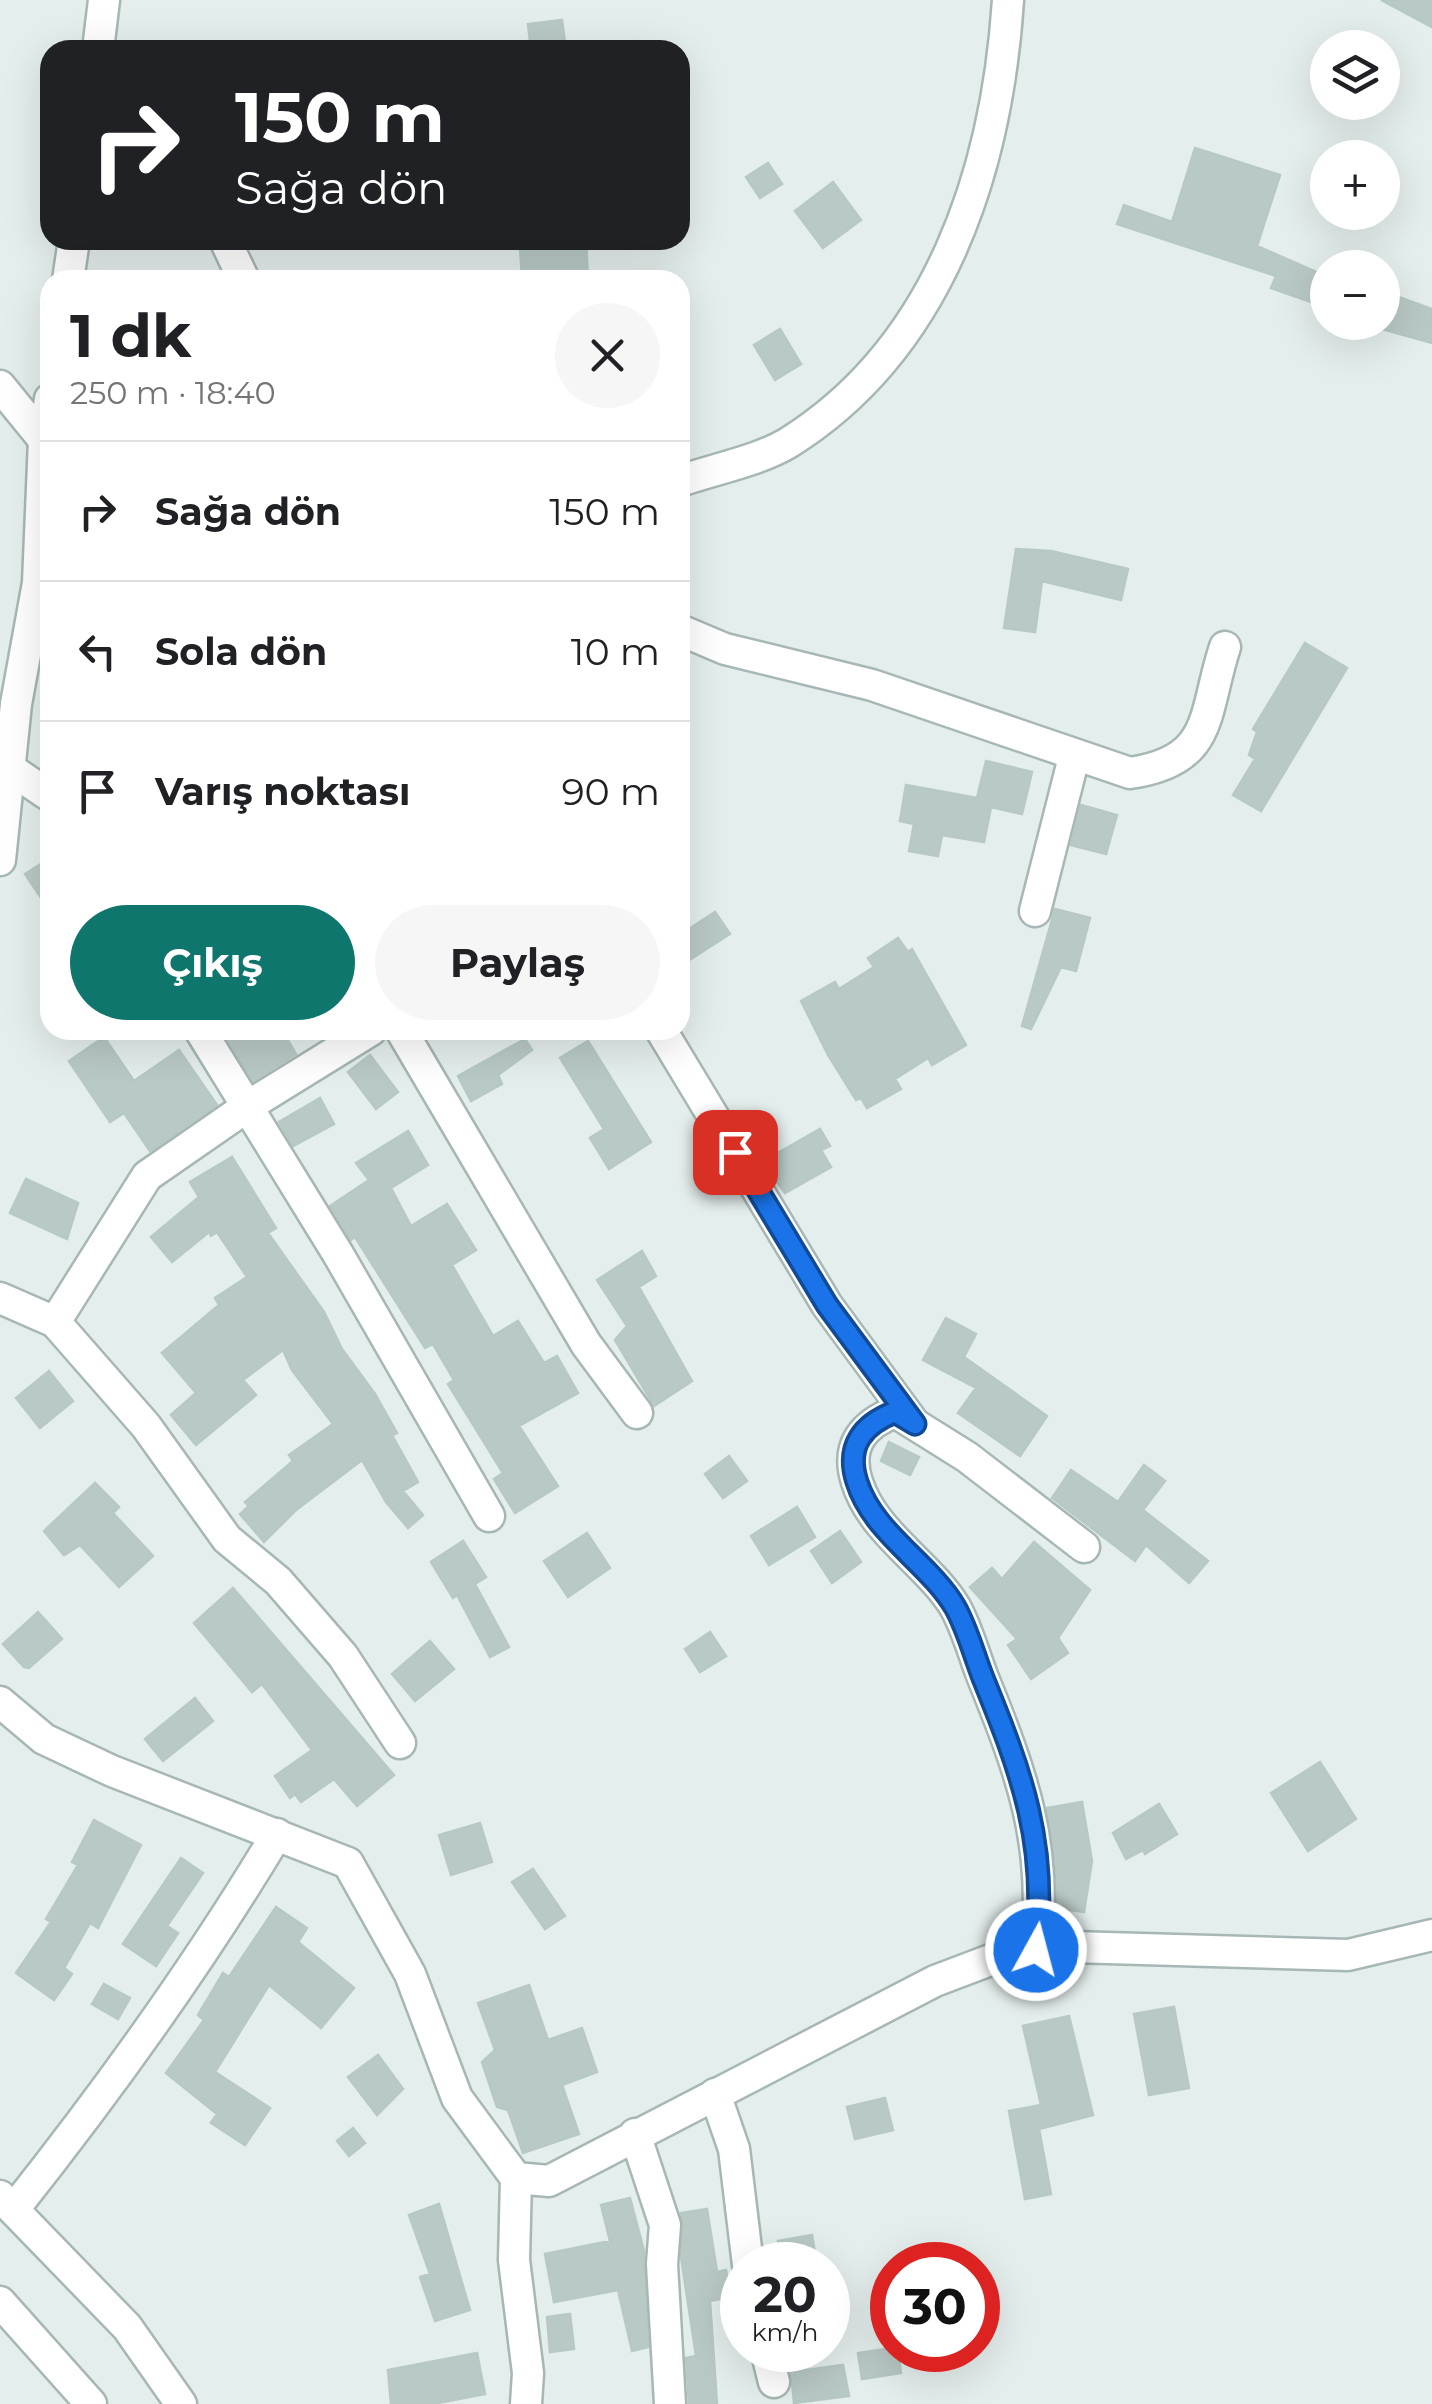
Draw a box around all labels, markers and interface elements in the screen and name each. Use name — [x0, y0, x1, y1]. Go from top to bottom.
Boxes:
map controls — [1310, 30, 1400, 340]
button: layers — [1310, 30, 1400, 120]
text: 150 m — [235, 74, 445, 160]
icon: right — [70, 80, 200, 210]
button: + — [1310, 140, 1400, 230]
text: Sağa dön — [235, 160, 448, 215]
button: − — [1310, 250, 1400, 340]
text: 1 dk — [70, 299, 191, 372]
button: close — [555, 303, 660, 408]
text: 250 m · 18:40 — [70, 373, 276, 412]
icon: right — [70, 484, 125, 539]
text: Sağa dön — [155, 488, 341, 535]
text: 150 m — [549, 488, 660, 535]
icon: left — [70, 624, 125, 679]
text: Sola dön — [155, 628, 327, 675]
text: 10 m — [571, 628, 660, 675]
icon: arrive — [70, 764, 125, 819]
text: Varış noktası — [155, 768, 410, 815]
text: 90 m — [561, 768, 660, 815]
button: Çıkış — [70, 905, 355, 1020]
button: Paylaş — [375, 905, 660, 1020]
pin — [693, 1110, 778, 1195]
icon: arrive — [708, 1125, 763, 1180]
position arrow — [984, 1898, 1088, 2002]
speed limit sign: 30 — [870, 2242, 1000, 2372]
text: 20 — [753, 2264, 817, 2325]
text: km/h — [752, 2317, 818, 2347]

